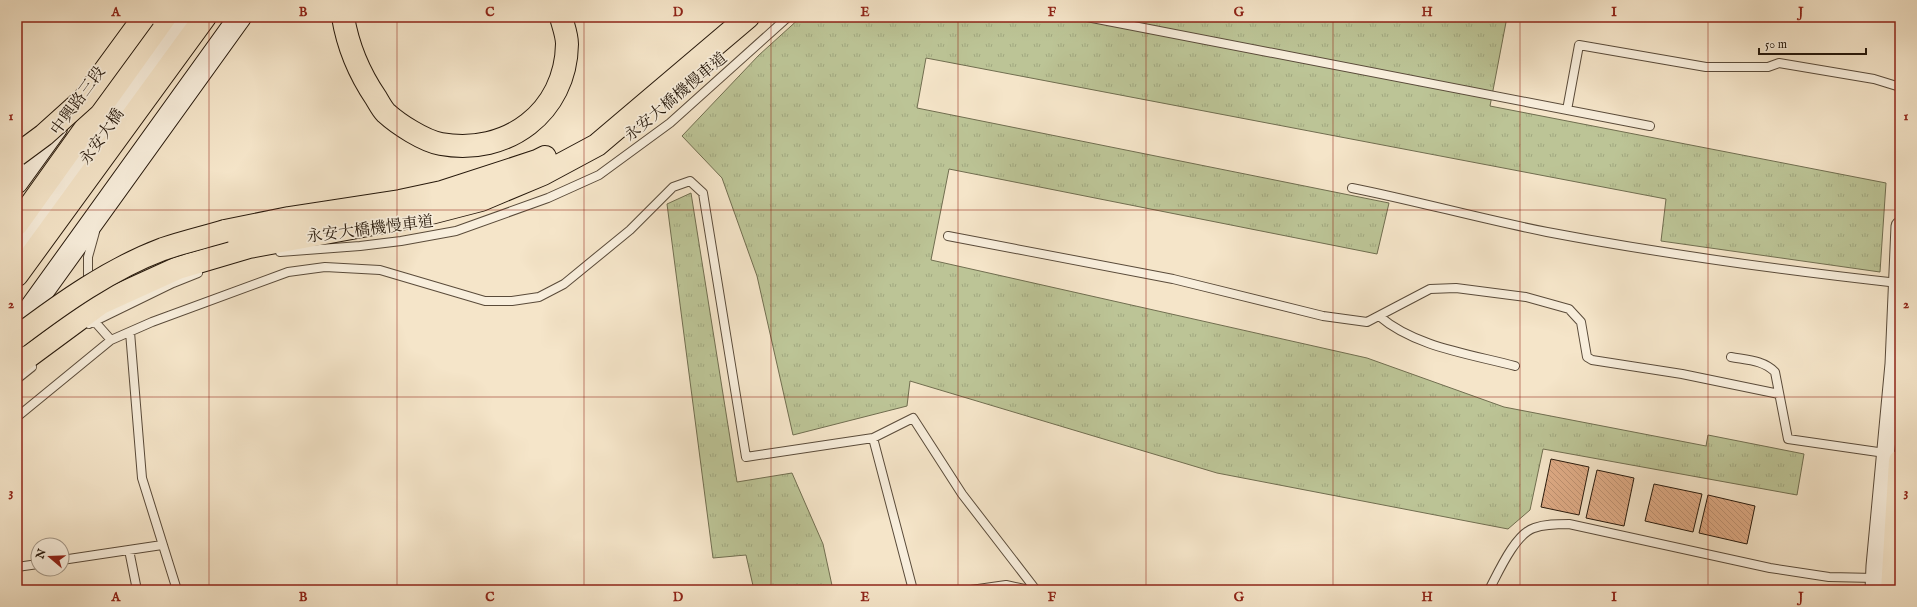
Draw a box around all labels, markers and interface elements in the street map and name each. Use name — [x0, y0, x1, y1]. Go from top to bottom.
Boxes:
text: A — [111, 4, 122, 21]
text: B — [299, 4, 308, 21]
text: C — [485, 4, 495, 21]
text: D — [673, 4, 684, 21]
text: E — [860, 4, 870, 21]
text: F — [1048, 4, 1057, 21]
text: G — [1234, 4, 1245, 21]
text: H — [1421, 4, 1433, 21]
text: I — [1611, 4, 1617, 21]
text: J — [1796, 4, 1804, 21]
scale bar — [1759, 30, 1866, 56]
text: 50 m — [1765, 37, 1787, 52]
street label: 永安大橋機慢車道 — [621, 49, 732, 146]
street label: 中興路三段 — [47, 63, 110, 139]
street label: 永安大橋 — [76, 105, 129, 169]
text: 1 — [9, 108, 14, 125]
text: 1 — [1904, 108, 1909, 125]
street label: 永安大橋機慢車道 — [305, 212, 435, 248]
text: 2 — [8, 296, 14, 313]
text: 2 — [1903, 296, 1909, 313]
text: 3 — [9, 484, 14, 501]
text: 3 — [1904, 484, 1909, 501]
north arrow — [30, 537, 70, 577]
text: N — [33, 547, 50, 562]
text: A — [111, 589, 122, 606]
text: B — [299, 589, 308, 606]
text: C — [485, 589, 495, 606]
text: D — [673, 589, 684, 606]
text: E — [860, 589, 870, 606]
text: F — [1048, 589, 1057, 606]
text: G — [1234, 589, 1245, 606]
text: H — [1421, 589, 1433, 606]
text: I — [1611, 589, 1617, 606]
text: J — [1796, 589, 1804, 606]

